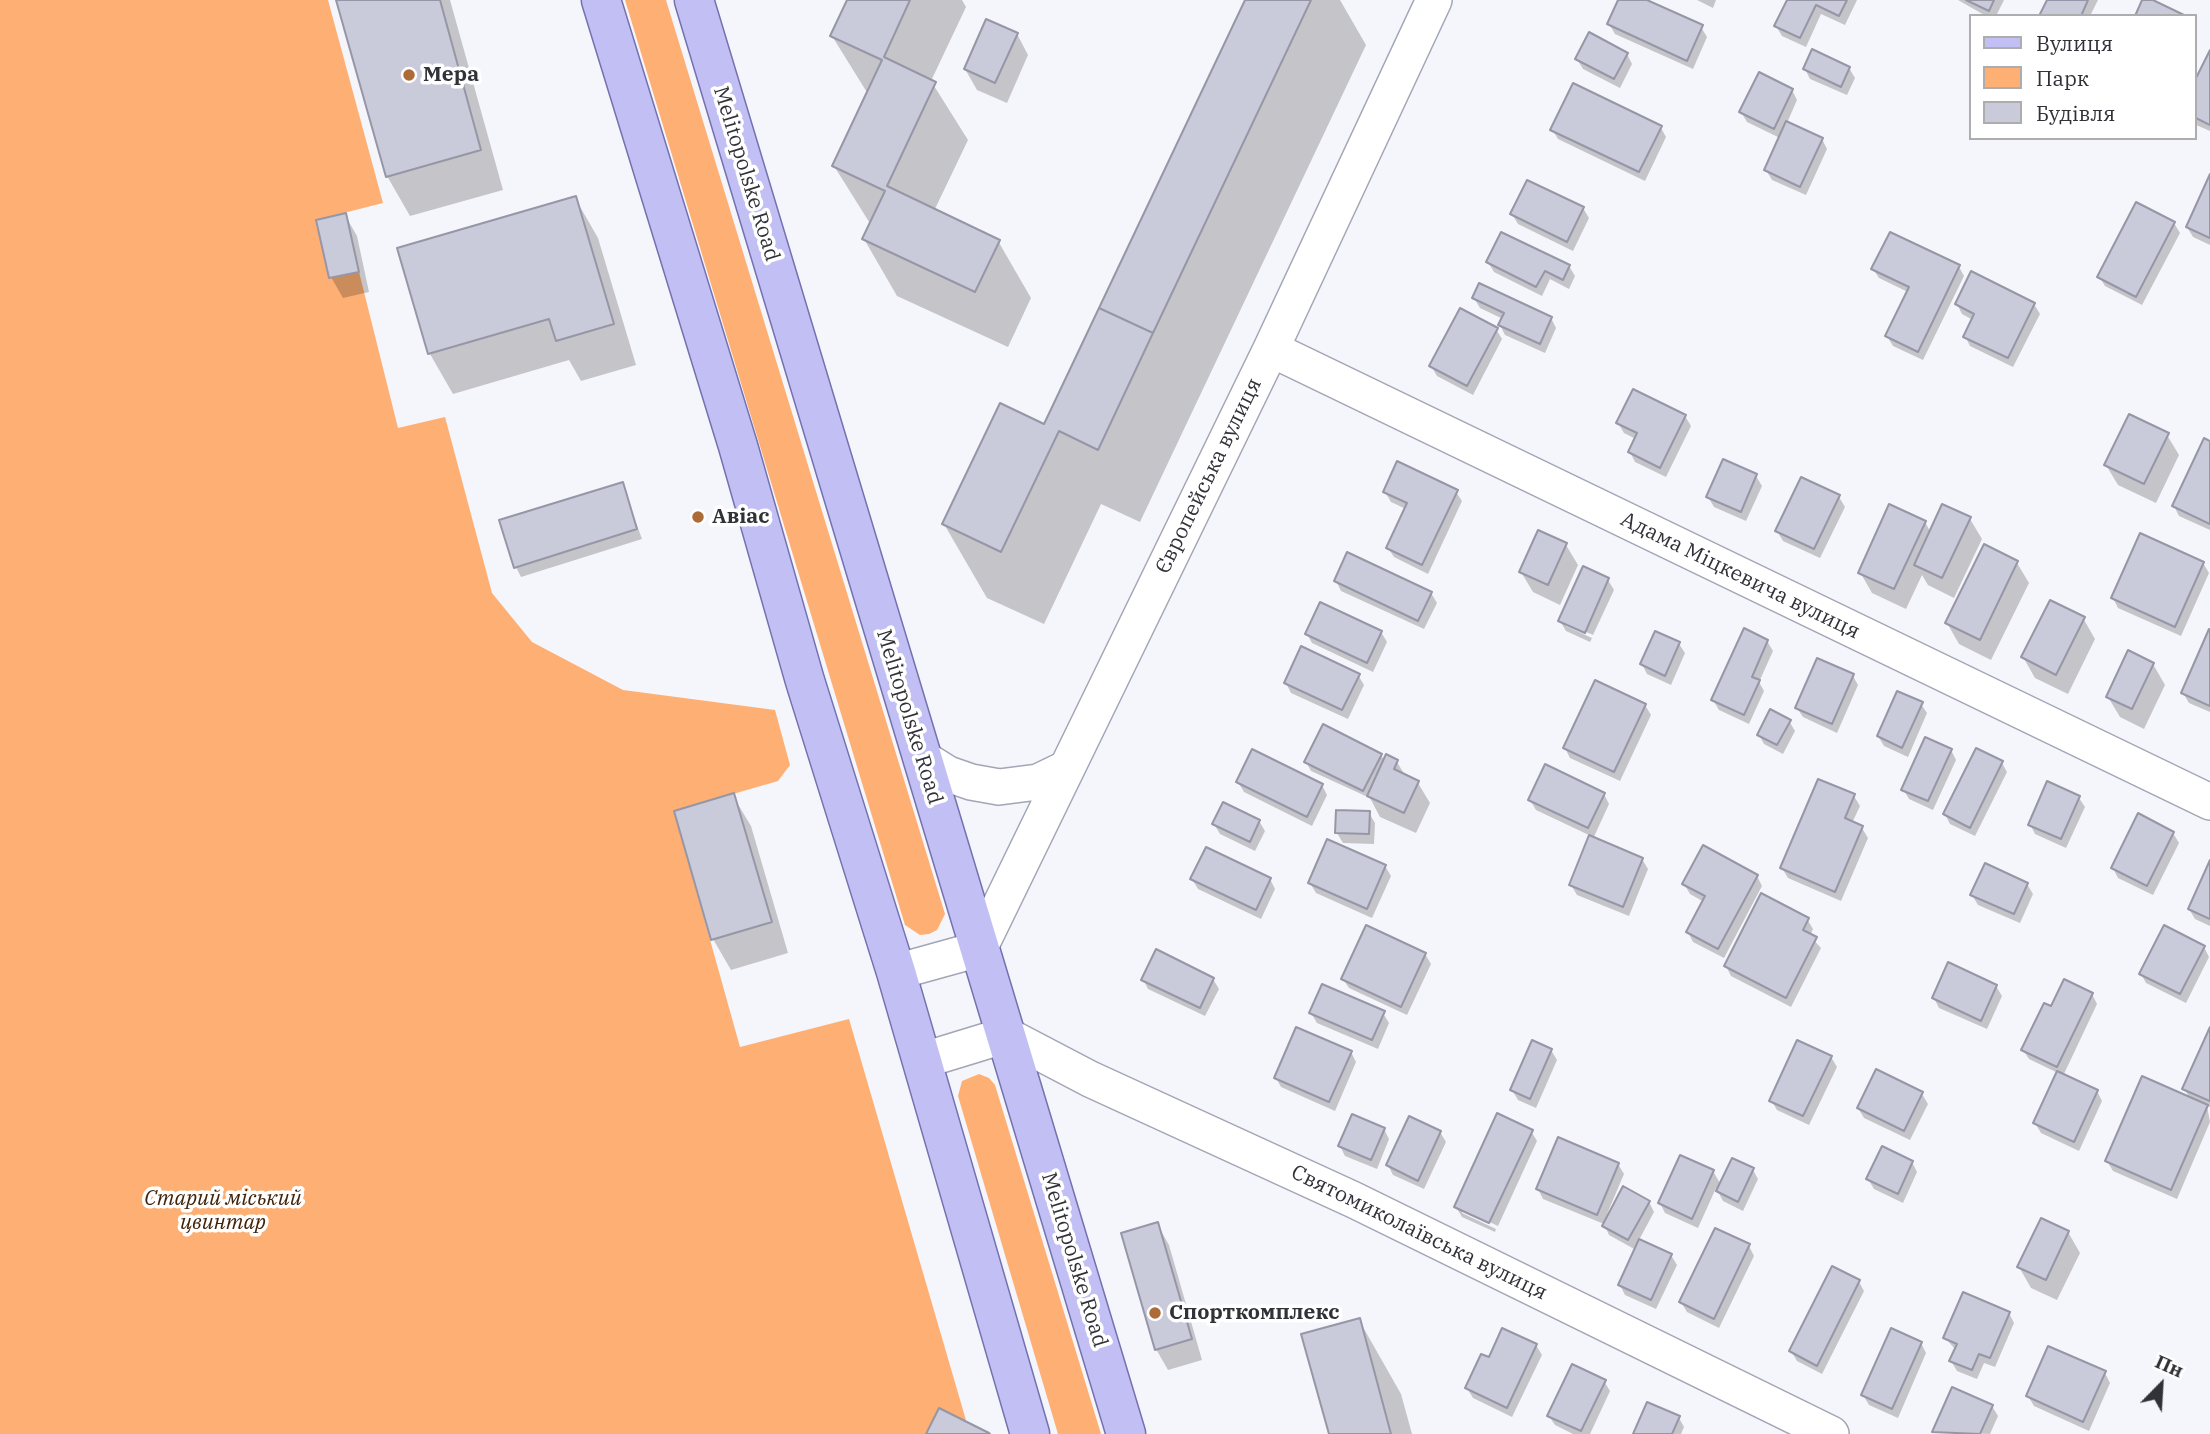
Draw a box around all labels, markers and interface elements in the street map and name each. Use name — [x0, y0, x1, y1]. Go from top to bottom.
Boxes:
legend — [1968, 14, 2196, 140]
text: Вулиця — [2036, 29, 2113, 57]
place label: Мера — [423, 62, 479, 88]
text: Парк — [2036, 64, 2089, 92]
marker: Мера — [401, 67, 417, 83]
street label: Melitopolske Road — [707, 84, 785, 264]
text: Будівля — [2036, 99, 2115, 127]
street label: Європейська вулиця — [1151, 374, 1267, 578]
place label: Авіас — [712, 504, 770, 530]
street label: Адама Міцкевича вулиця — [1616, 507, 1864, 645]
marker: Авіас — [690, 509, 706, 525]
street label: Melitopolske Road — [870, 627, 948, 807]
street label: Святомиколаївська вулиця — [1287, 1160, 1551, 1306]
street label: Melitopolske Road — [1035, 1170, 1113, 1350]
park label: Старий міський цвинтар — [144, 1186, 302, 1236]
place label: Спорткомплекс — [1169, 1300, 1339, 1326]
marker: Спорткомплекс — [1147, 1305, 1163, 1321]
text: Пн — [2152, 1349, 2187, 1383]
north arrow — [2126, 1350, 2196, 1420]

